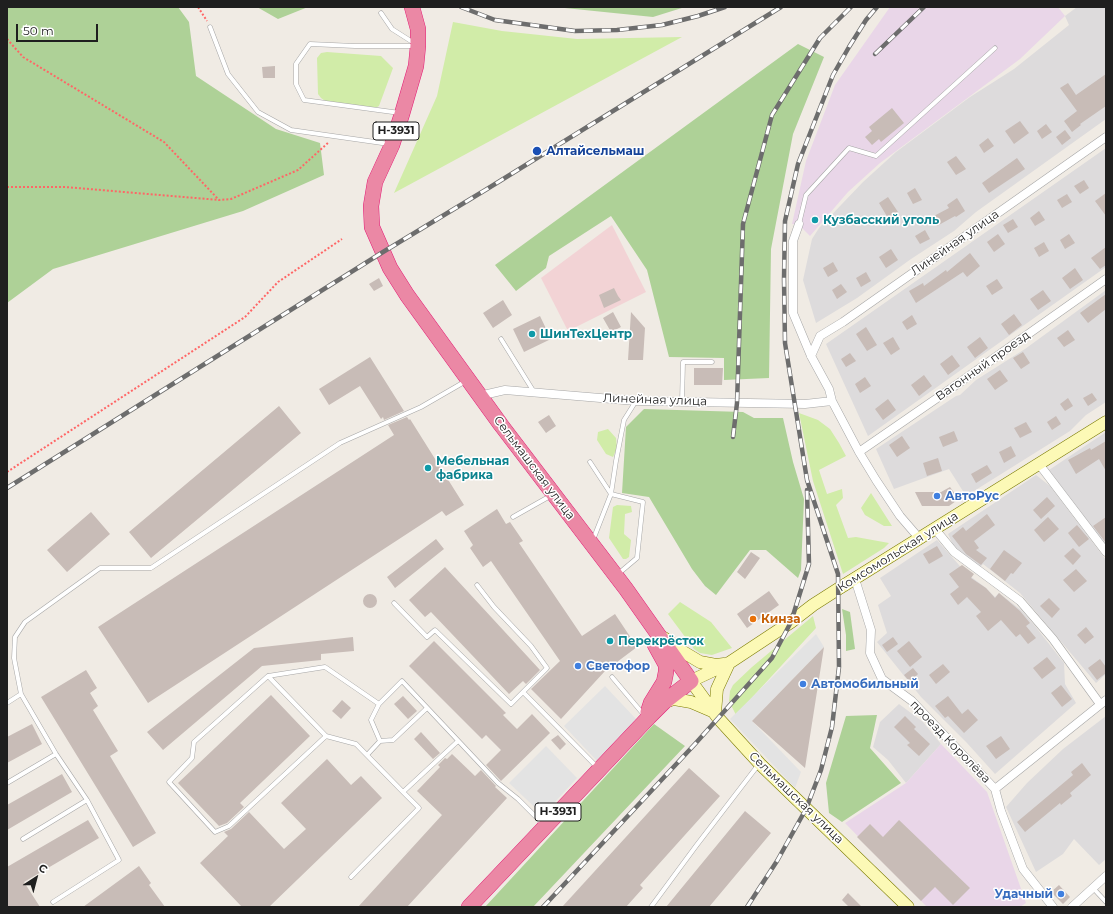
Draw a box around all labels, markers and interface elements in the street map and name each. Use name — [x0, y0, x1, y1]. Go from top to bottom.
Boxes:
scale bar — [18, 16, 100, 42]
text: 50 m — [23, 23, 54, 38]
road number: Н-3931 — [373, 122, 419, 140]
place label: Алтайсельмаш — [546, 144, 644, 158]
marker: Алтайсельмаш — [531, 145, 543, 157]
street label: Линейная улица — [908, 207, 1002, 279]
place label: Кузбасский уголь — [823, 213, 939, 227]
marker: Кузбасский уголь — [810, 215, 820, 225]
place label: ШинТехЦентр — [540, 327, 632, 341]
street label: Вагонный проезд — [933, 328, 1033, 404]
marker: ШинТехЦентр — [527, 329, 537, 339]
street label: Линейная улица — [603, 391, 707, 409]
street label: Сельмашская улица — [490, 413, 578, 523]
place label: Мебельная фабрика — [436, 454, 509, 482]
marker: Мебельная фабрика — [423, 463, 433, 473]
place label: АвтоРус — [945, 489, 999, 503]
marker: АвтоРус — [932, 491, 942, 501]
street label: Комсомольская улица — [835, 509, 961, 595]
place label: Кинза — [761, 612, 801, 626]
marker: Кинза — [748, 614, 758, 624]
place label: Перекрёсток — [618, 634, 704, 648]
marker: Перекрёсток — [605, 636, 615, 646]
place label: Светофор — [586, 659, 650, 673]
marker: Светофор — [573, 661, 583, 671]
place label: Автомобильный — [811, 677, 919, 691]
marker: Автомобильный — [798, 679, 808, 689]
street label: проезд Королёва — [907, 698, 993, 786]
street label: Сельмашская улица — [746, 749, 846, 847]
road number: Н-3931 — [535, 803, 581, 821]
north arrow — [16, 858, 56, 898]
text: С — [36, 860, 50, 876]
place label: Удачный — [994, 887, 1053, 901]
marker: Удачный — [1056, 889, 1066, 899]

